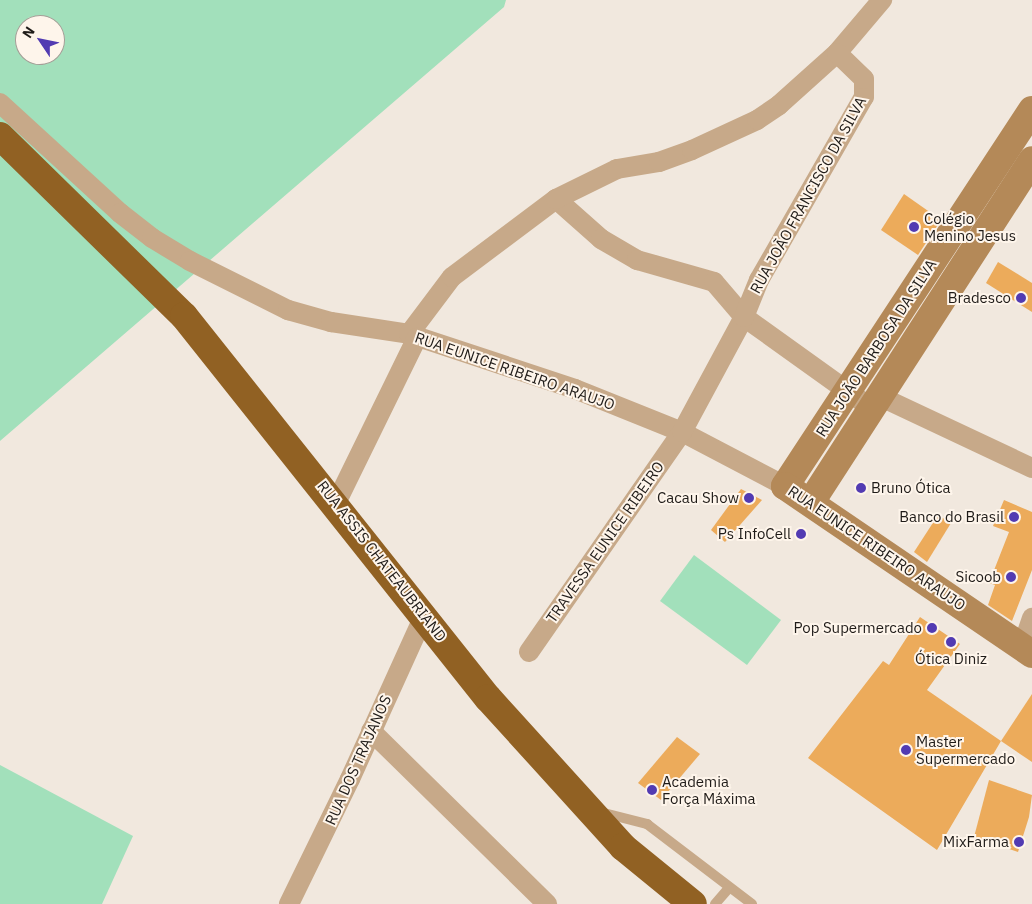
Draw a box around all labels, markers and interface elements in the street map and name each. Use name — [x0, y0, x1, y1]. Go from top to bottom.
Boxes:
north arrow — [15, 15, 65, 65]
text: N — [18, 23, 39, 41]
street label: RUA JOÃO FRANCISCO DA SILVA — [746, 93, 870, 297]
place label: Colégio Menino Jesus — [924, 209, 1016, 244]
marker: Colégio Menino Jesus — [908, 221, 920, 233]
street label: RUA JOÃO BARBOSA DA SILVA — [812, 256, 940, 440]
place label: Bradesco — [948, 289, 1011, 307]
marker: Bradesco — [1015, 292, 1027, 304]
street label: RUA EUNICE RIBEIRO ARAUJO — [413, 328, 617, 414]
street label: TRAVESSA EUNICE RIBEIRO — [542, 458, 668, 626]
street label: RUA ASSIS CHATEAUBRIAND — [314, 477, 450, 645]
place label: Bruno Ótica — [871, 479, 950, 497]
street label: RUA EUNICE RIBEIRO ARAUJO — [785, 482, 969, 614]
marker: Bruno Ótica — [855, 482, 867, 494]
place label: Cacau Show — [657, 489, 739, 507]
marker: Cacau Show — [743, 492, 755, 504]
place label: Banco do Brasil — [899, 508, 1004, 526]
marker: Banco do Brasil — [1008, 511, 1020, 523]
place label: Ps InfoCell — [718, 525, 791, 543]
marker: Ps InfoCell — [795, 528, 807, 540]
place label: Sicoob — [956, 568, 1001, 586]
marker: Sicoob — [1005, 571, 1017, 583]
place label: Pop Supermercado — [793, 619, 922, 637]
marker: Pop Supermercado — [926, 622, 938, 634]
marker: Ótica Diniz — [945, 636, 957, 648]
place label: Ótica Diniz — [915, 650, 987, 668]
street label: RUA DOS TRAJANOS — [321, 692, 395, 828]
place label: Master Supermercado — [916, 732, 1015, 767]
marker: Master Supermercado — [900, 744, 912, 756]
place label: Academia Força Máxima — [662, 772, 756, 807]
marker: Academia Força Máxima — [646, 784, 658, 796]
place label: MixFarma — [943, 833, 1009, 851]
marker: MixFarma — [1013, 836, 1025, 848]

